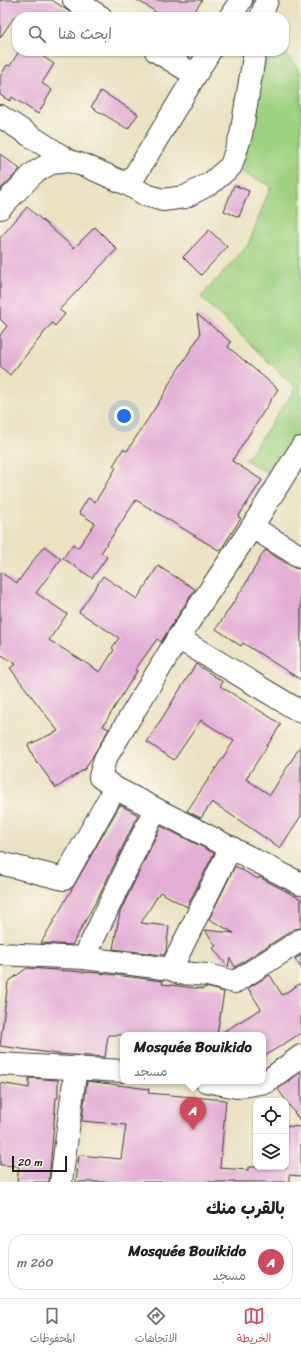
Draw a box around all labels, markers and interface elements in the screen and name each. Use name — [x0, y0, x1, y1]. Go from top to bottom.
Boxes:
search box — [12, 12, 289, 56]
text: ابحث هنا — [58, 21, 112, 47]
icon: search — [26, 23, 48, 45]
your location — [114, 406, 134, 426]
popup — [120, 1032, 266, 1084]
text: Mosquée Bouikido — [134, 1034, 252, 1060]
text: مسجد — [134, 1060, 167, 1083]
pin: A — [180, 1097, 206, 1130]
map controls — [253, 1098, 289, 1170]
button: locate — [253, 1098, 289, 1134]
button: layers — [253, 1134, 289, 1170]
text: 20 m — [18, 1153, 43, 1172]
scale bar — [12, 1154, 67, 1173]
text: بالقرب منك — [206, 1193, 285, 1223]
text: Mosquée Bouikido — [128, 1238, 246, 1264]
text: 260 m — [17, 1251, 53, 1274]
text: A — [267, 1251, 275, 1274]
text: مسجد — [213, 1264, 246, 1287]
tab: المحفوظات — [30, 1305, 75, 1348]
tab: الاتجاهات — [135, 1305, 177, 1348]
tab: الخريطة — [237, 1305, 271, 1348]

